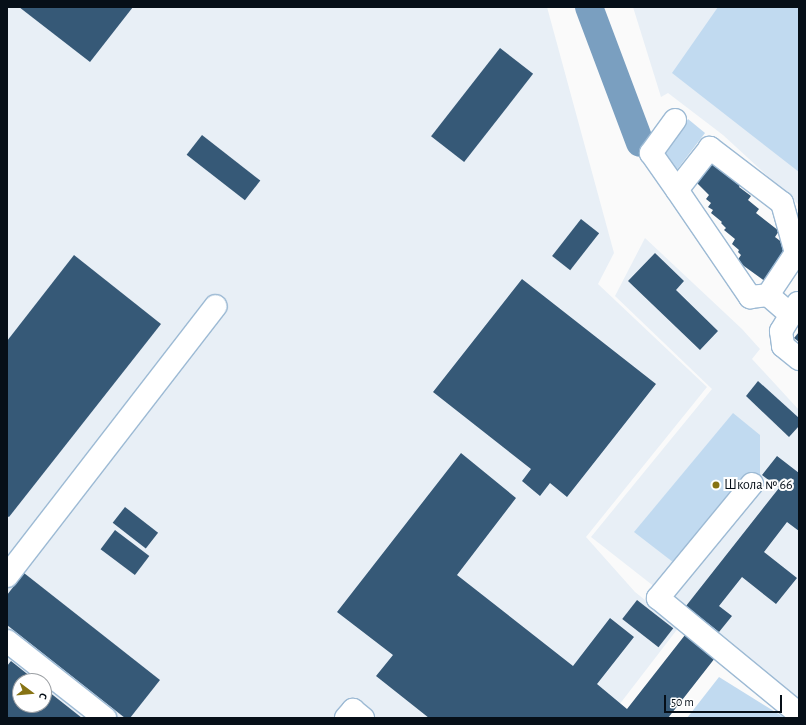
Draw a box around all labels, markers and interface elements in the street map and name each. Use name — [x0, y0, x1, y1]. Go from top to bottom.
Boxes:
place label: Школа № 66 — [724, 477, 793, 493]
marker: Школа № 66 — [711, 480, 721, 490]
north arrow — [12, 673, 52, 713]
scale bar — [666, 687, 784, 713]
text: С — [37, 692, 49, 701]
text: 50 m — [671, 696, 694, 708]

